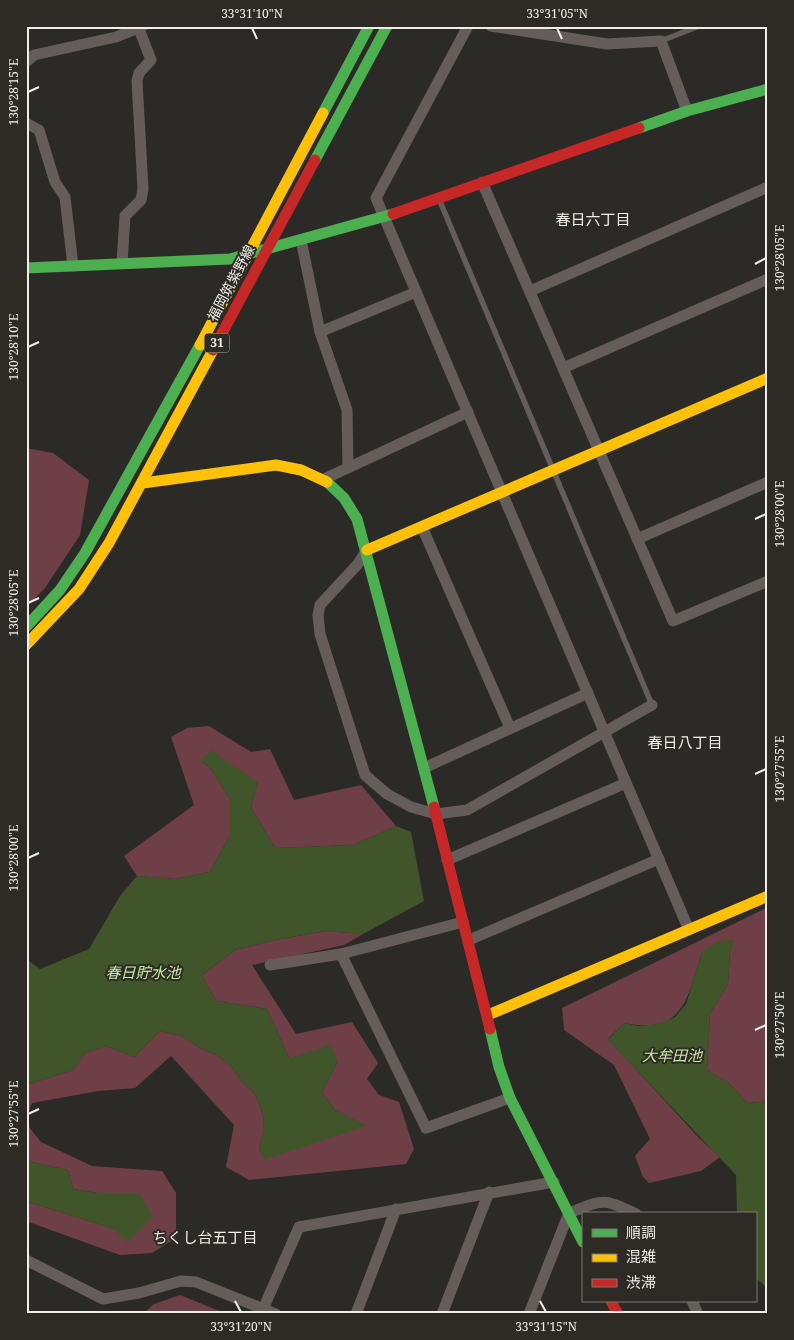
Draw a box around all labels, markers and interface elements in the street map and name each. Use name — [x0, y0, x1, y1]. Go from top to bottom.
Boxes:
text: 33°31'10"N — [221, 5, 283, 22]
text: 33°31'05"N — [526, 5, 588, 22]
text: 130°28'15"E — [5, 59, 22, 125]
district label: 春日六丁目 — [555, 209, 631, 229]
text: 130°28'05"E — [771, 225, 788, 291]
street label: 福岡筑紫野線 — [202, 241, 259, 324]
text: 130°28'10"E — [5, 314, 22, 380]
road number: 31 — [204, 333, 230, 352]
text: 130°28'00"E — [771, 481, 788, 547]
text: 130°28'05"E — [5, 570, 22, 636]
district label: 春日八丁目 — [647, 732, 723, 752]
text: 130°27'55"E — [771, 736, 788, 802]
text: 130°28'00"E — [5, 825, 22, 891]
water label: 春日貯水池 — [105, 962, 182, 982]
text: 130°27'50"E — [771, 992, 788, 1058]
water label: 大牟田池 — [642, 1045, 704, 1065]
text: 130°27'55"E — [5, 1081, 22, 1147]
legend — [582, 1212, 756, 1302]
text: 順調 — [626, 1222, 656, 1242]
district label: ちくし台五丁目 — [152, 1227, 258, 1247]
text: 混雑 — [626, 1246, 656, 1266]
text: 渋滞 — [626, 1272, 656, 1292]
text: 33°31'20"N — [210, 1318, 272, 1335]
text: 33°31'15"N — [515, 1318, 577, 1335]

